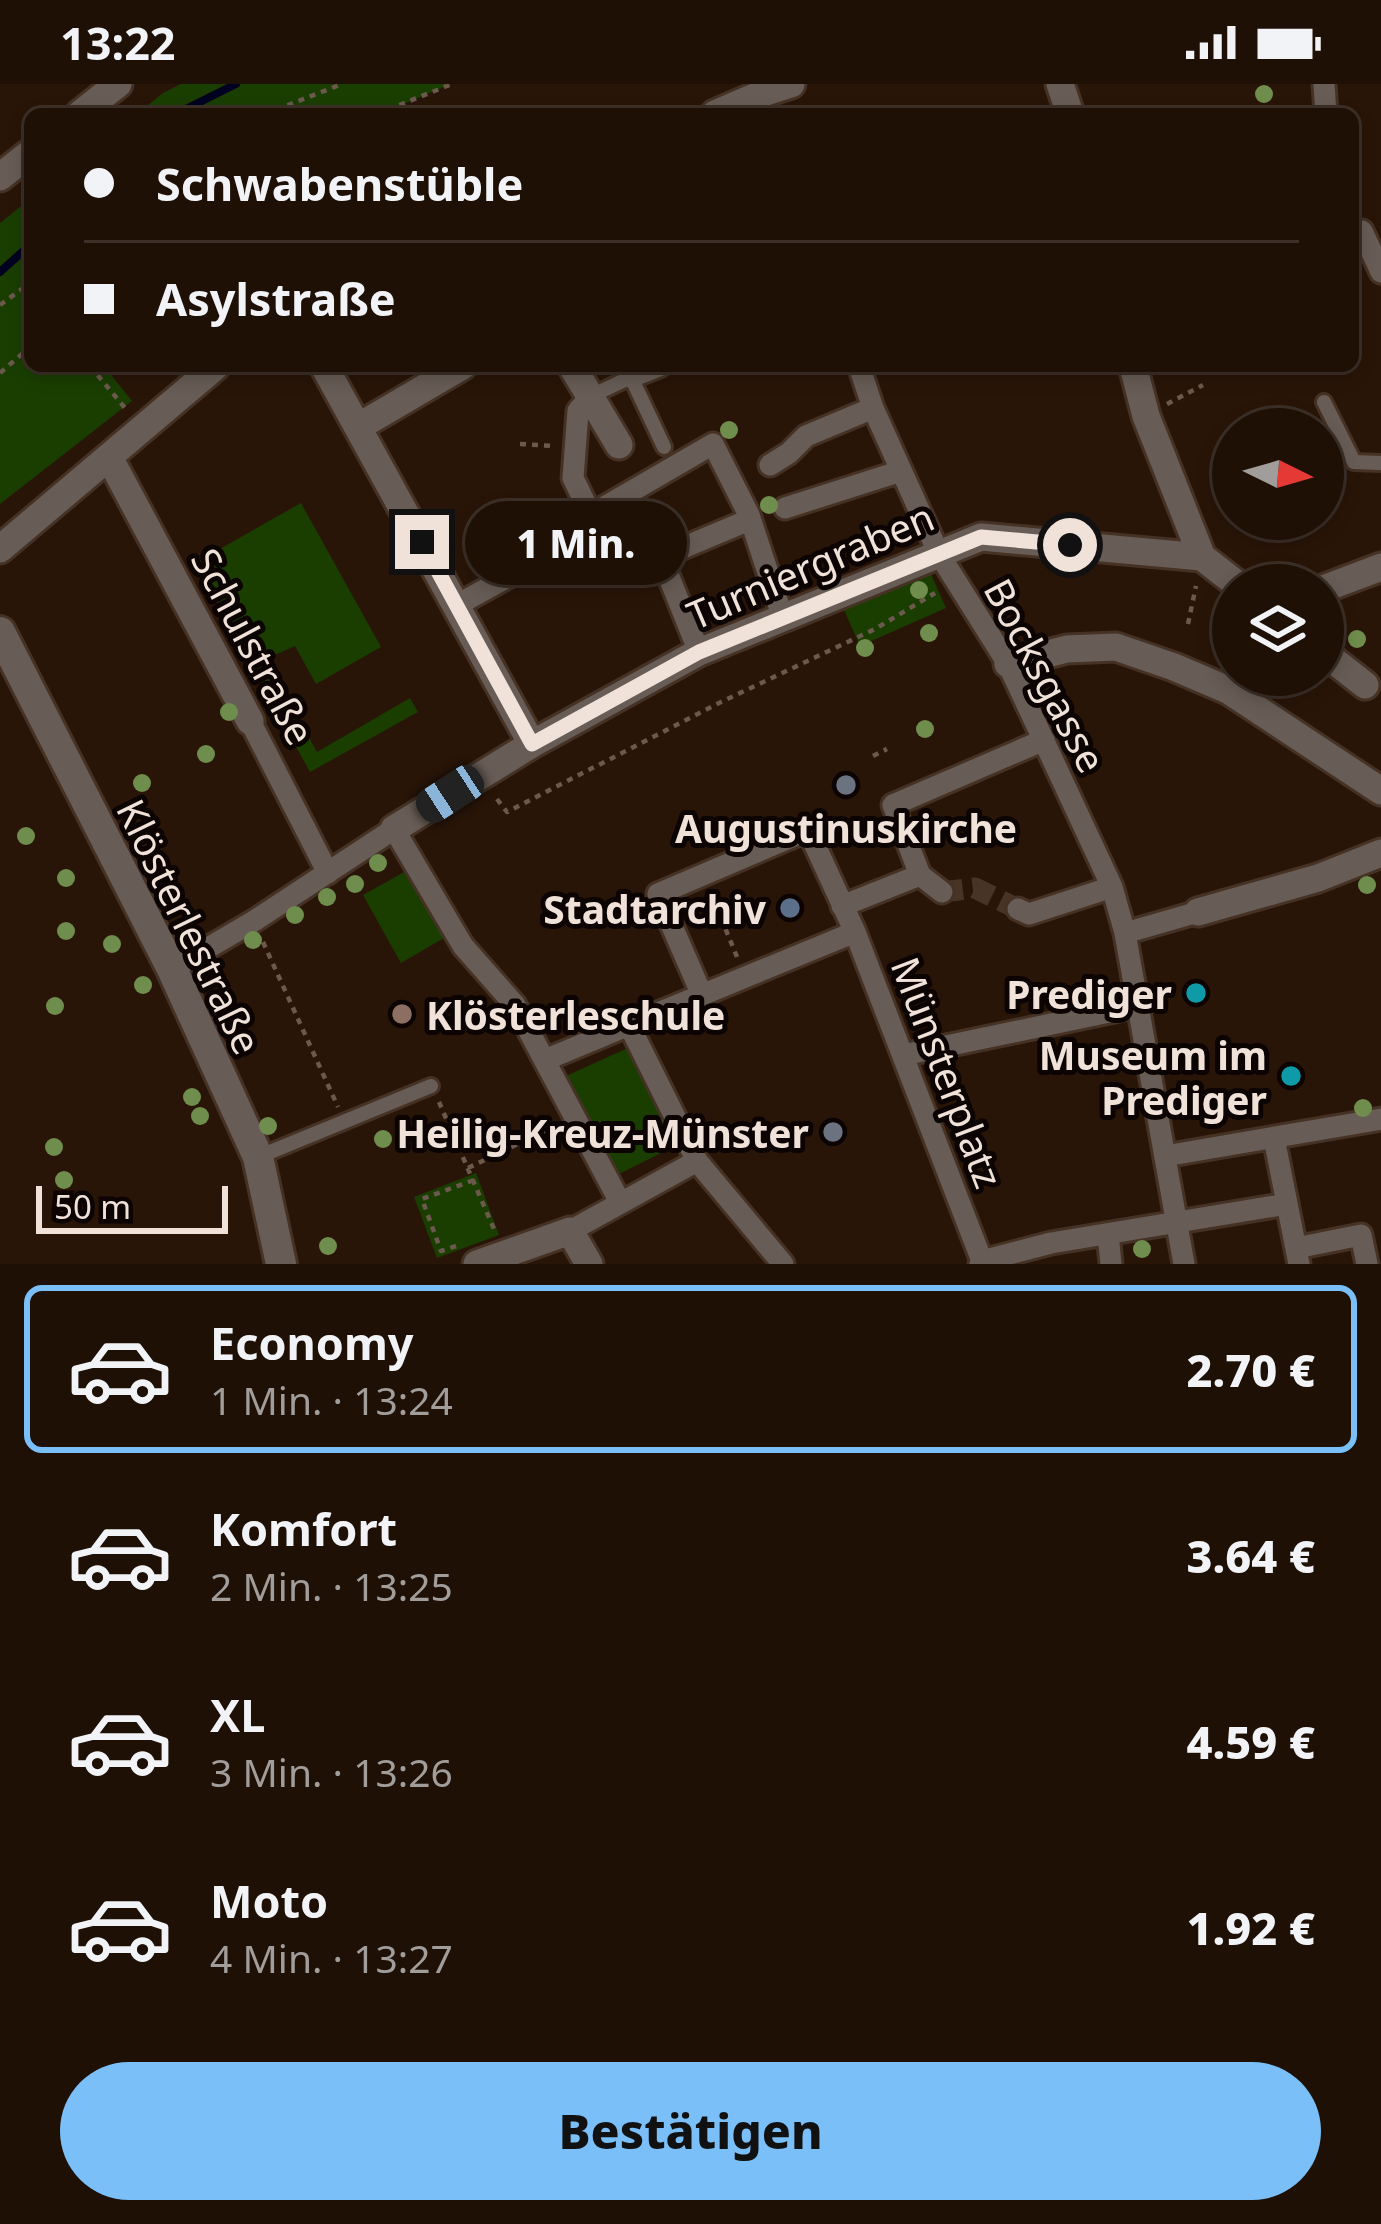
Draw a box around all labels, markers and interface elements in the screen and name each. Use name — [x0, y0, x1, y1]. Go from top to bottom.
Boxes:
text: 13:22 — [60, 12, 176, 73]
text: Schwabenstüble — [156, 153, 523, 214]
text: Asylstraße — [156, 268, 396, 329]
north arrow — [1212, 408, 1344, 540]
map controls — [1212, 408, 1344, 696]
street label: Turniergraben — [679, 489, 941, 641]
callout: 1 Min. — [464, 500, 686, 584]
route end — [395, 515, 449, 569]
text: 1 Min. — [517, 516, 635, 569]
route start — [1043, 518, 1097, 572]
street label: Schulstraße — [180, 539, 328, 753]
button: layers — [1212, 564, 1344, 696]
street label: Bocksgasse — [973, 569, 1119, 781]
car — [410, 759, 490, 829]
marker: Augustinuskirche — [833, 772, 859, 798]
street label: Klösterlestraße — [105, 790, 275, 1062]
place label: Augustinuskirche — [675, 801, 1017, 854]
place label: Stadtarchiv — [543, 882, 767, 935]
marker: Stadtarchiv — [777, 895, 803, 921]
street label: Münsterplatz — [880, 949, 1016, 1195]
place label: Prediger — [1006, 967, 1172, 1020]
marker: Prediger — [1183, 980, 1209, 1006]
place label: Klösterleschule — [426, 988, 725, 1041]
marker: Klösterleschule — [389, 1001, 415, 1027]
place label: Museum im Prediger — [1039, 1028, 1267, 1126]
marker: Museum im Prediger — [1278, 1063, 1304, 1089]
place label: Heilig-Kreuz-Münster — [396, 1106, 809, 1159]
marker: Heilig-Kreuz-Münster — [820, 1119, 846, 1145]
scale bar — [36, 1180, 228, 1233]
text: 50 m — [54, 1184, 131, 1229]
text: Economy — [210, 1312, 414, 1373]
icon: car — [66, 1315, 174, 1423]
text: 2.70 € — [1186, 1339, 1315, 1400]
text: 1 Min. · 13:24 — [210, 1373, 453, 1426]
text: Komfort — [210, 1498, 397, 1559]
icon: car — [66, 1501, 174, 1609]
text: 3.64 € — [1186, 1525, 1315, 1586]
text: 2 Min. · 13:25 — [210, 1559, 453, 1612]
text: XL — [210, 1684, 265, 1745]
icon: car — [66, 1687, 174, 1795]
text: 4.59 € — [1186, 1711, 1315, 1772]
text: 3 Min. · 13:26 — [210, 1745, 453, 1798]
text: Moto — [210, 1870, 328, 1931]
icon: car — [66, 1873, 174, 1981]
text: 1.92 € — [1186, 1897, 1315, 1958]
text: 4 Min. · 13:27 — [210, 1931, 453, 1984]
button: Bestätigen — [60, 2062, 1321, 2200]

